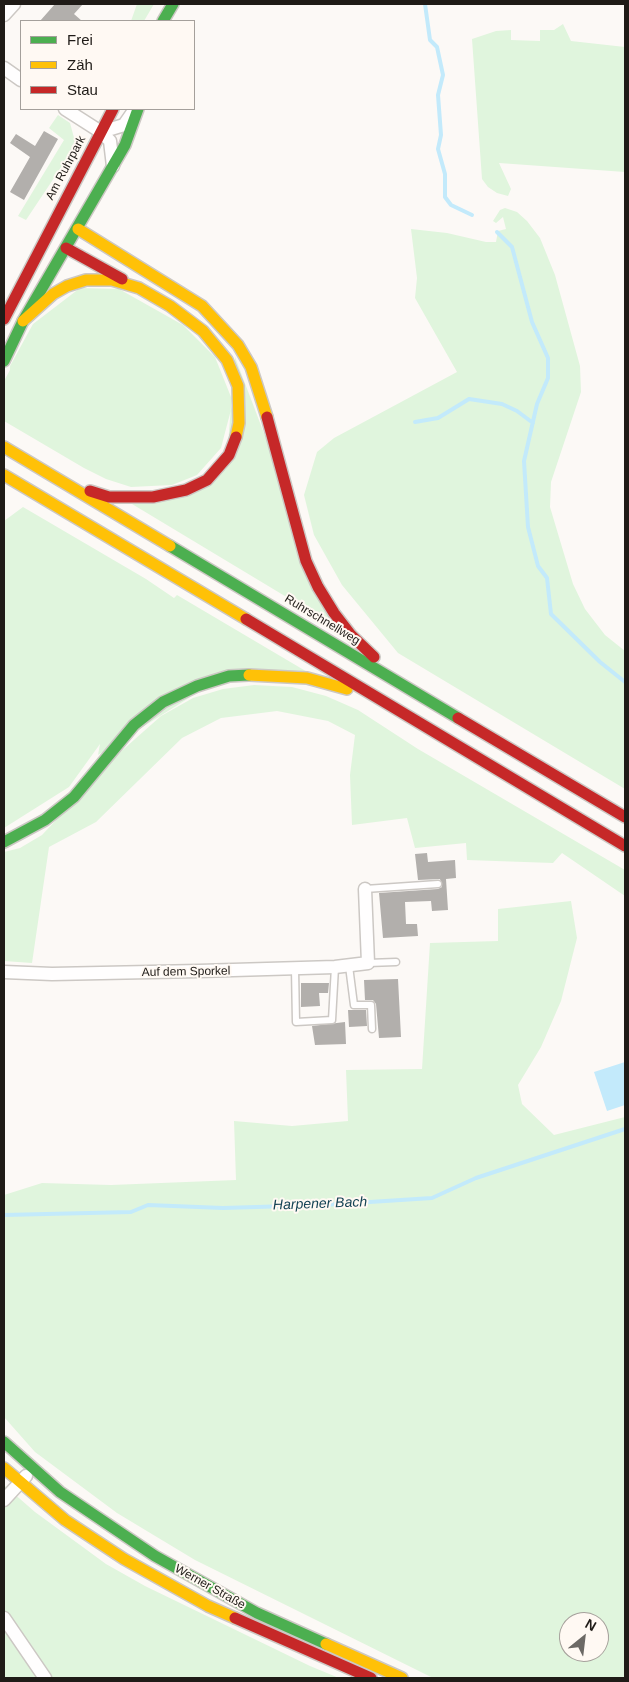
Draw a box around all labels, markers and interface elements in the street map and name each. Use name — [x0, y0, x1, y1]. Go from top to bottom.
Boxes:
legend — [20, 20, 195, 110]
text: Frei — [67, 31, 93, 48]
text: Zäh — [67, 56, 93, 73]
text: Stau — [67, 81, 98, 98]
street label: Am Ruhrpark — [43, 133, 89, 203]
street label: Ruhrschnellweg — [282, 592, 362, 648]
street label: Auf dem Sporkel — [142, 964, 230, 980]
water label: Harpener Bach — [273, 1194, 367, 1214]
street label: Werner Straße — [172, 1562, 248, 1612]
north arrow — [559, 1612, 609, 1662]
text: N — [582, 1615, 599, 1634]

